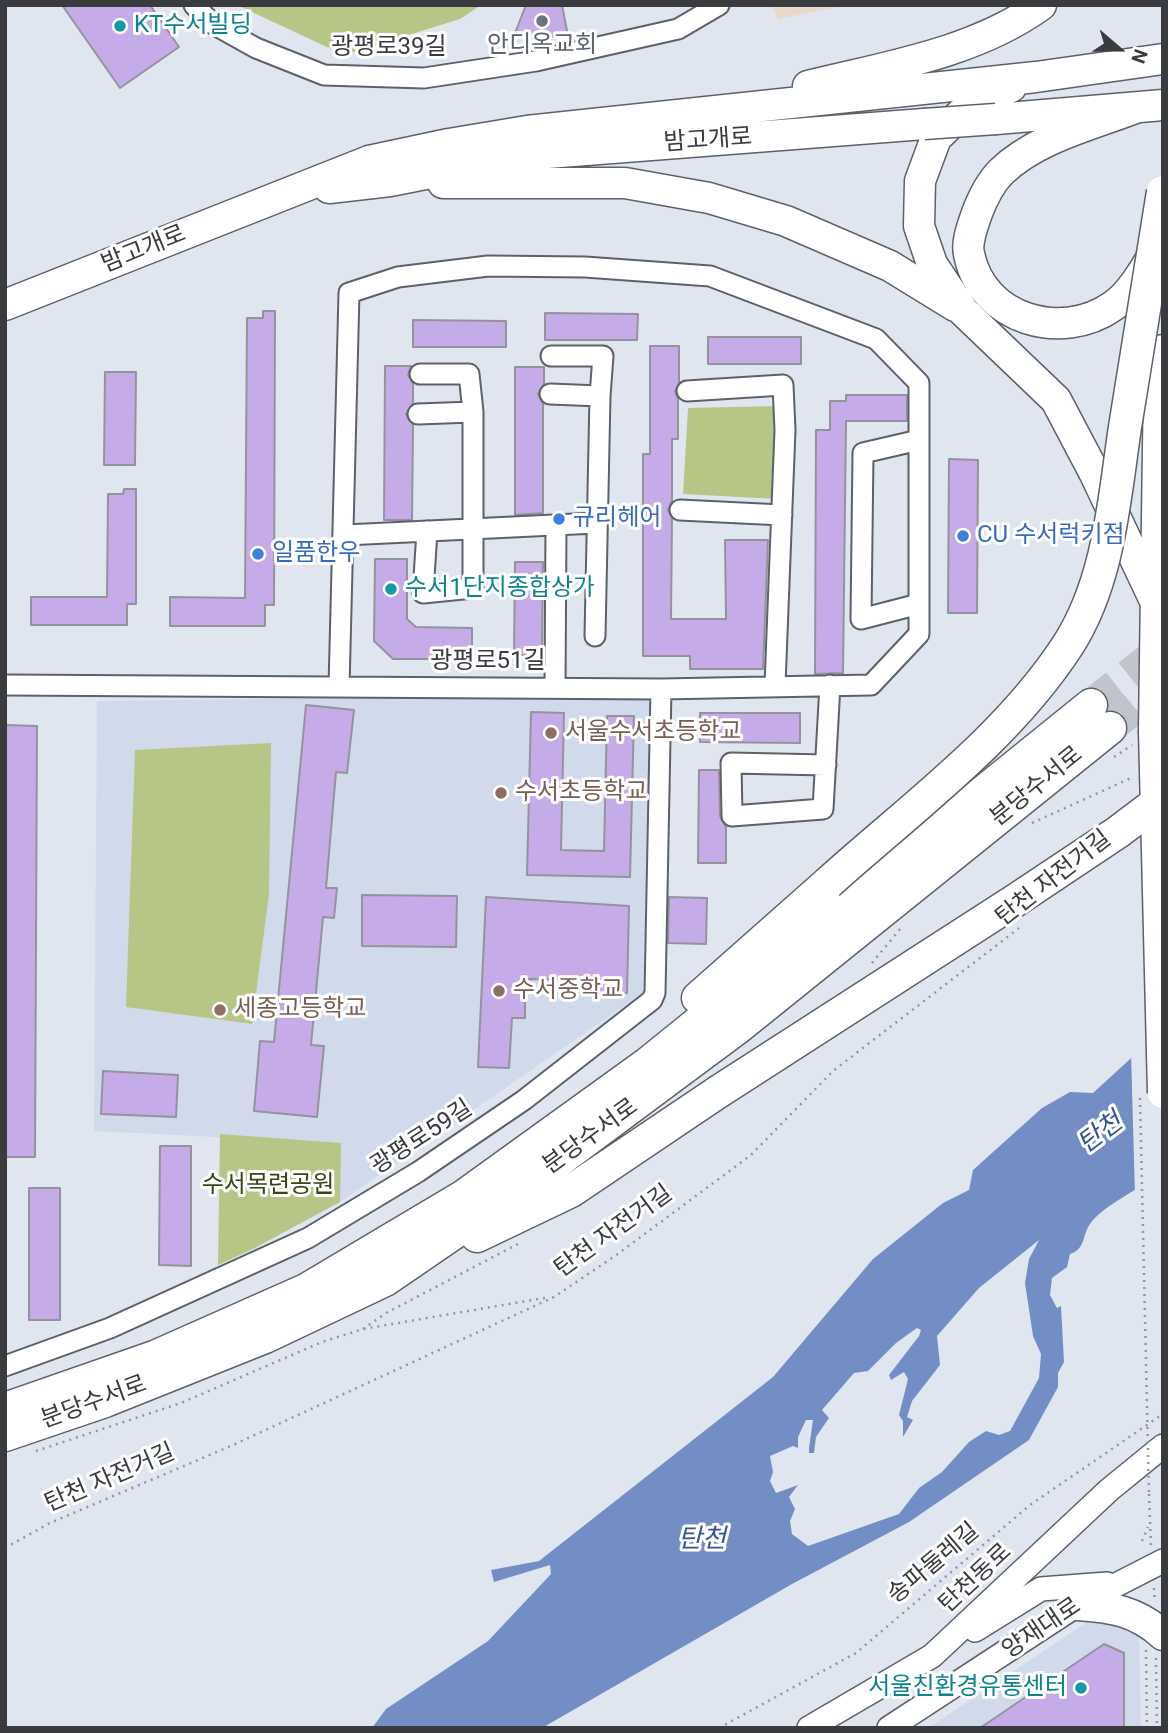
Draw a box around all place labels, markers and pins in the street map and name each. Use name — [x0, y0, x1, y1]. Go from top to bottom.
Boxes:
place label: KT수서빌딩 — [134, 12, 252, 40]
marker: 안디옥교회 — [534, 13, 550, 29]
marker: KT수서빌딩 — [112, 18, 128, 34]
place label: 안디옥교회 — [487, 32, 597, 60]
place label: 규리헤어 — [573, 505, 661, 533]
marker: 규리헤어 — [551, 511, 567, 527]
place label: CU 수서럭키점 — [977, 522, 1125, 550]
marker: CU 수서럭키점 — [955, 528, 971, 544]
place label: 일품한우 — [272, 540, 360, 568]
marker: 일품한우 — [250, 546, 266, 562]
place label: 수서1단지종합상가 — [405, 575, 595, 603]
marker: 수서1단지종합상가 — [383, 581, 399, 597]
place label: 서울수서초등학교 — [565, 719, 742, 747]
marker: 서울수서초등학교 — [543, 725, 559, 741]
place label: 수서초등학교 — [515, 779, 647, 807]
marker: 수서초등학교 — [493, 785, 509, 801]
place label: 수서중학교 — [513, 977, 623, 1005]
marker: 수서중학교 — [491, 983, 507, 999]
place label: 세종고등학교 — [234, 996, 366, 1024]
marker: 세종고등학교 — [212, 1002, 228, 1018]
place label: 서울친환경유통센터 — [868, 1674, 1067, 1702]
marker: 서울친환경유통센터 — [1073, 1680, 1089, 1696]

